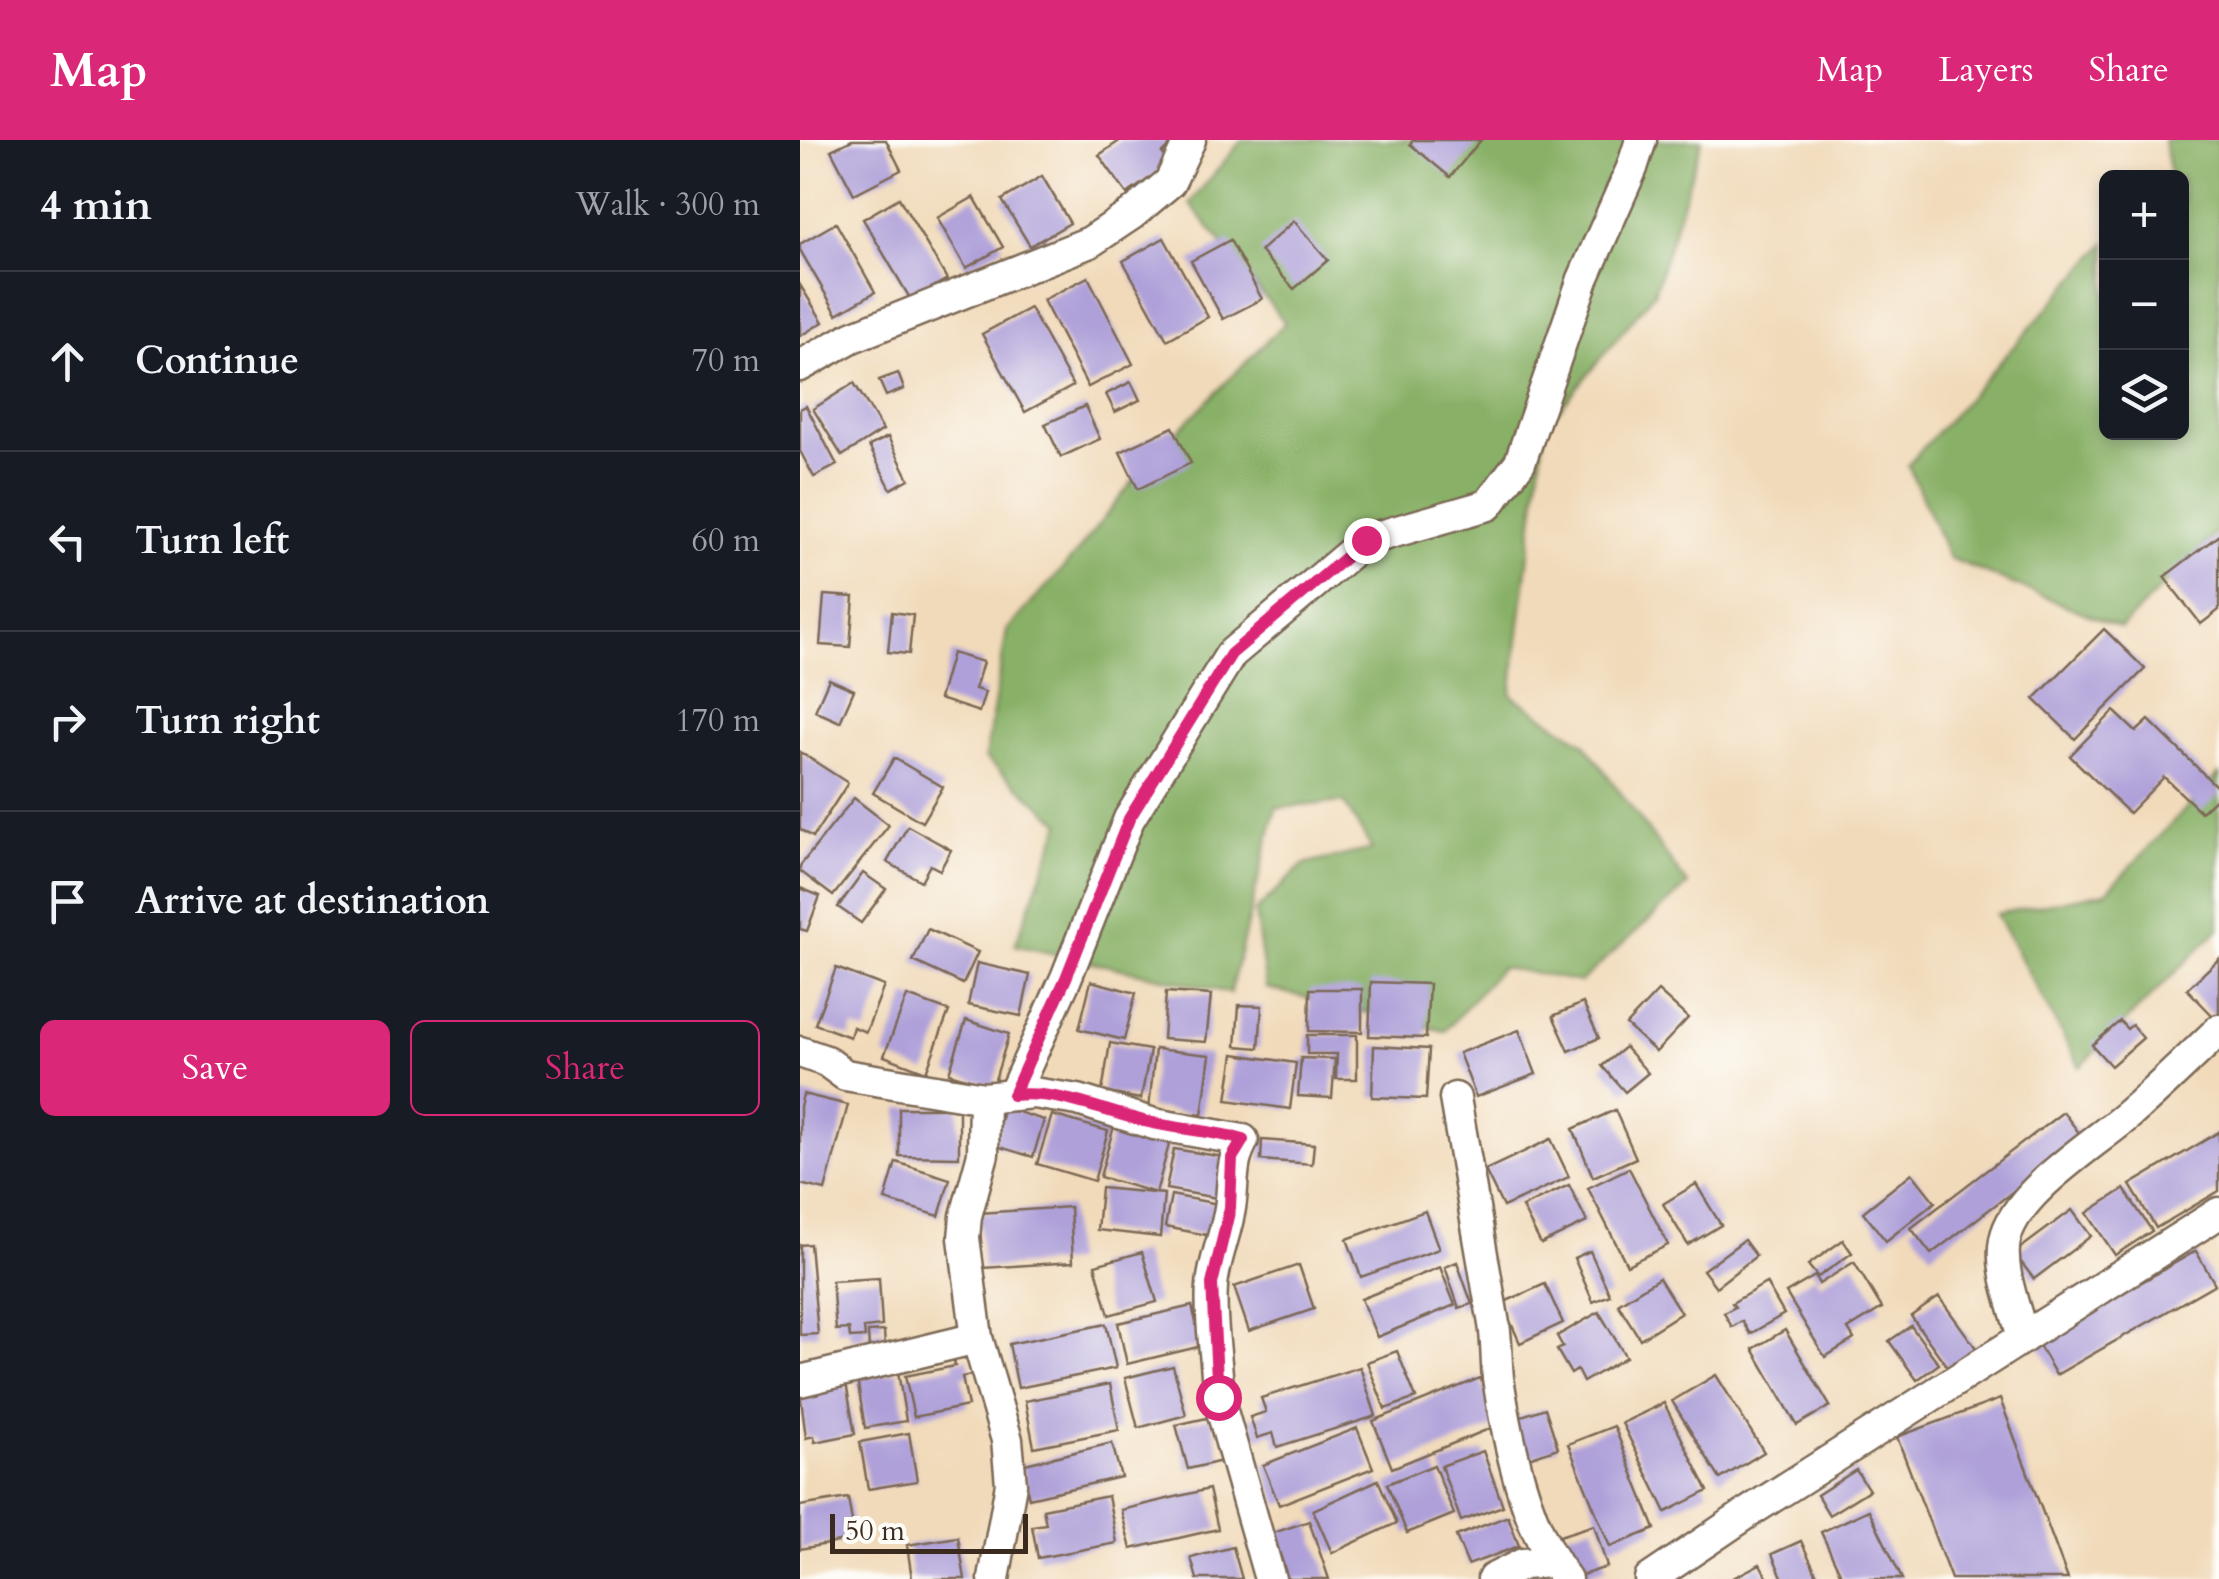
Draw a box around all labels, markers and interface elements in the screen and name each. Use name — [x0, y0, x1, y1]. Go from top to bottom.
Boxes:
text: Map — [50, 38, 148, 103]
text: Map — [1817, 46, 1883, 94]
text: Layers — [1938, 46, 2033, 94]
text: Share — [2088, 46, 2169, 94]
map controls — [2099, 170, 2189, 440]
button: + — [2099, 170, 2189, 260]
text: 4 min — [40, 177, 152, 234]
text: Walk · 300 m — [575, 183, 760, 227]
button: − — [2099, 260, 2189, 350]
icon: ahead — [40, 334, 95, 389]
text: Continue — [135, 335, 299, 387]
text: 70 m — [692, 339, 760, 383]
button: layers — [2099, 350, 2189, 440]
icon: left — [40, 514, 95, 569]
text: Turn left — [135, 515, 289, 567]
route end — [1344, 518, 1390, 564]
text: 60 m — [692, 519, 760, 563]
icon: right — [40, 694, 95, 749]
text: Turn right — [135, 695, 320, 747]
text: 170 m — [675, 699, 760, 743]
icon: arrive — [40, 874, 95, 929]
text: Arrive at destination — [135, 875, 490, 927]
button: Save — [40, 1020, 390, 1116]
button: Share — [410, 1020, 760, 1116]
route start — [1196, 1375, 1242, 1421]
scale bar — [830, 1509, 1028, 1554]
text: 50 m — [845, 1512, 905, 1550]

